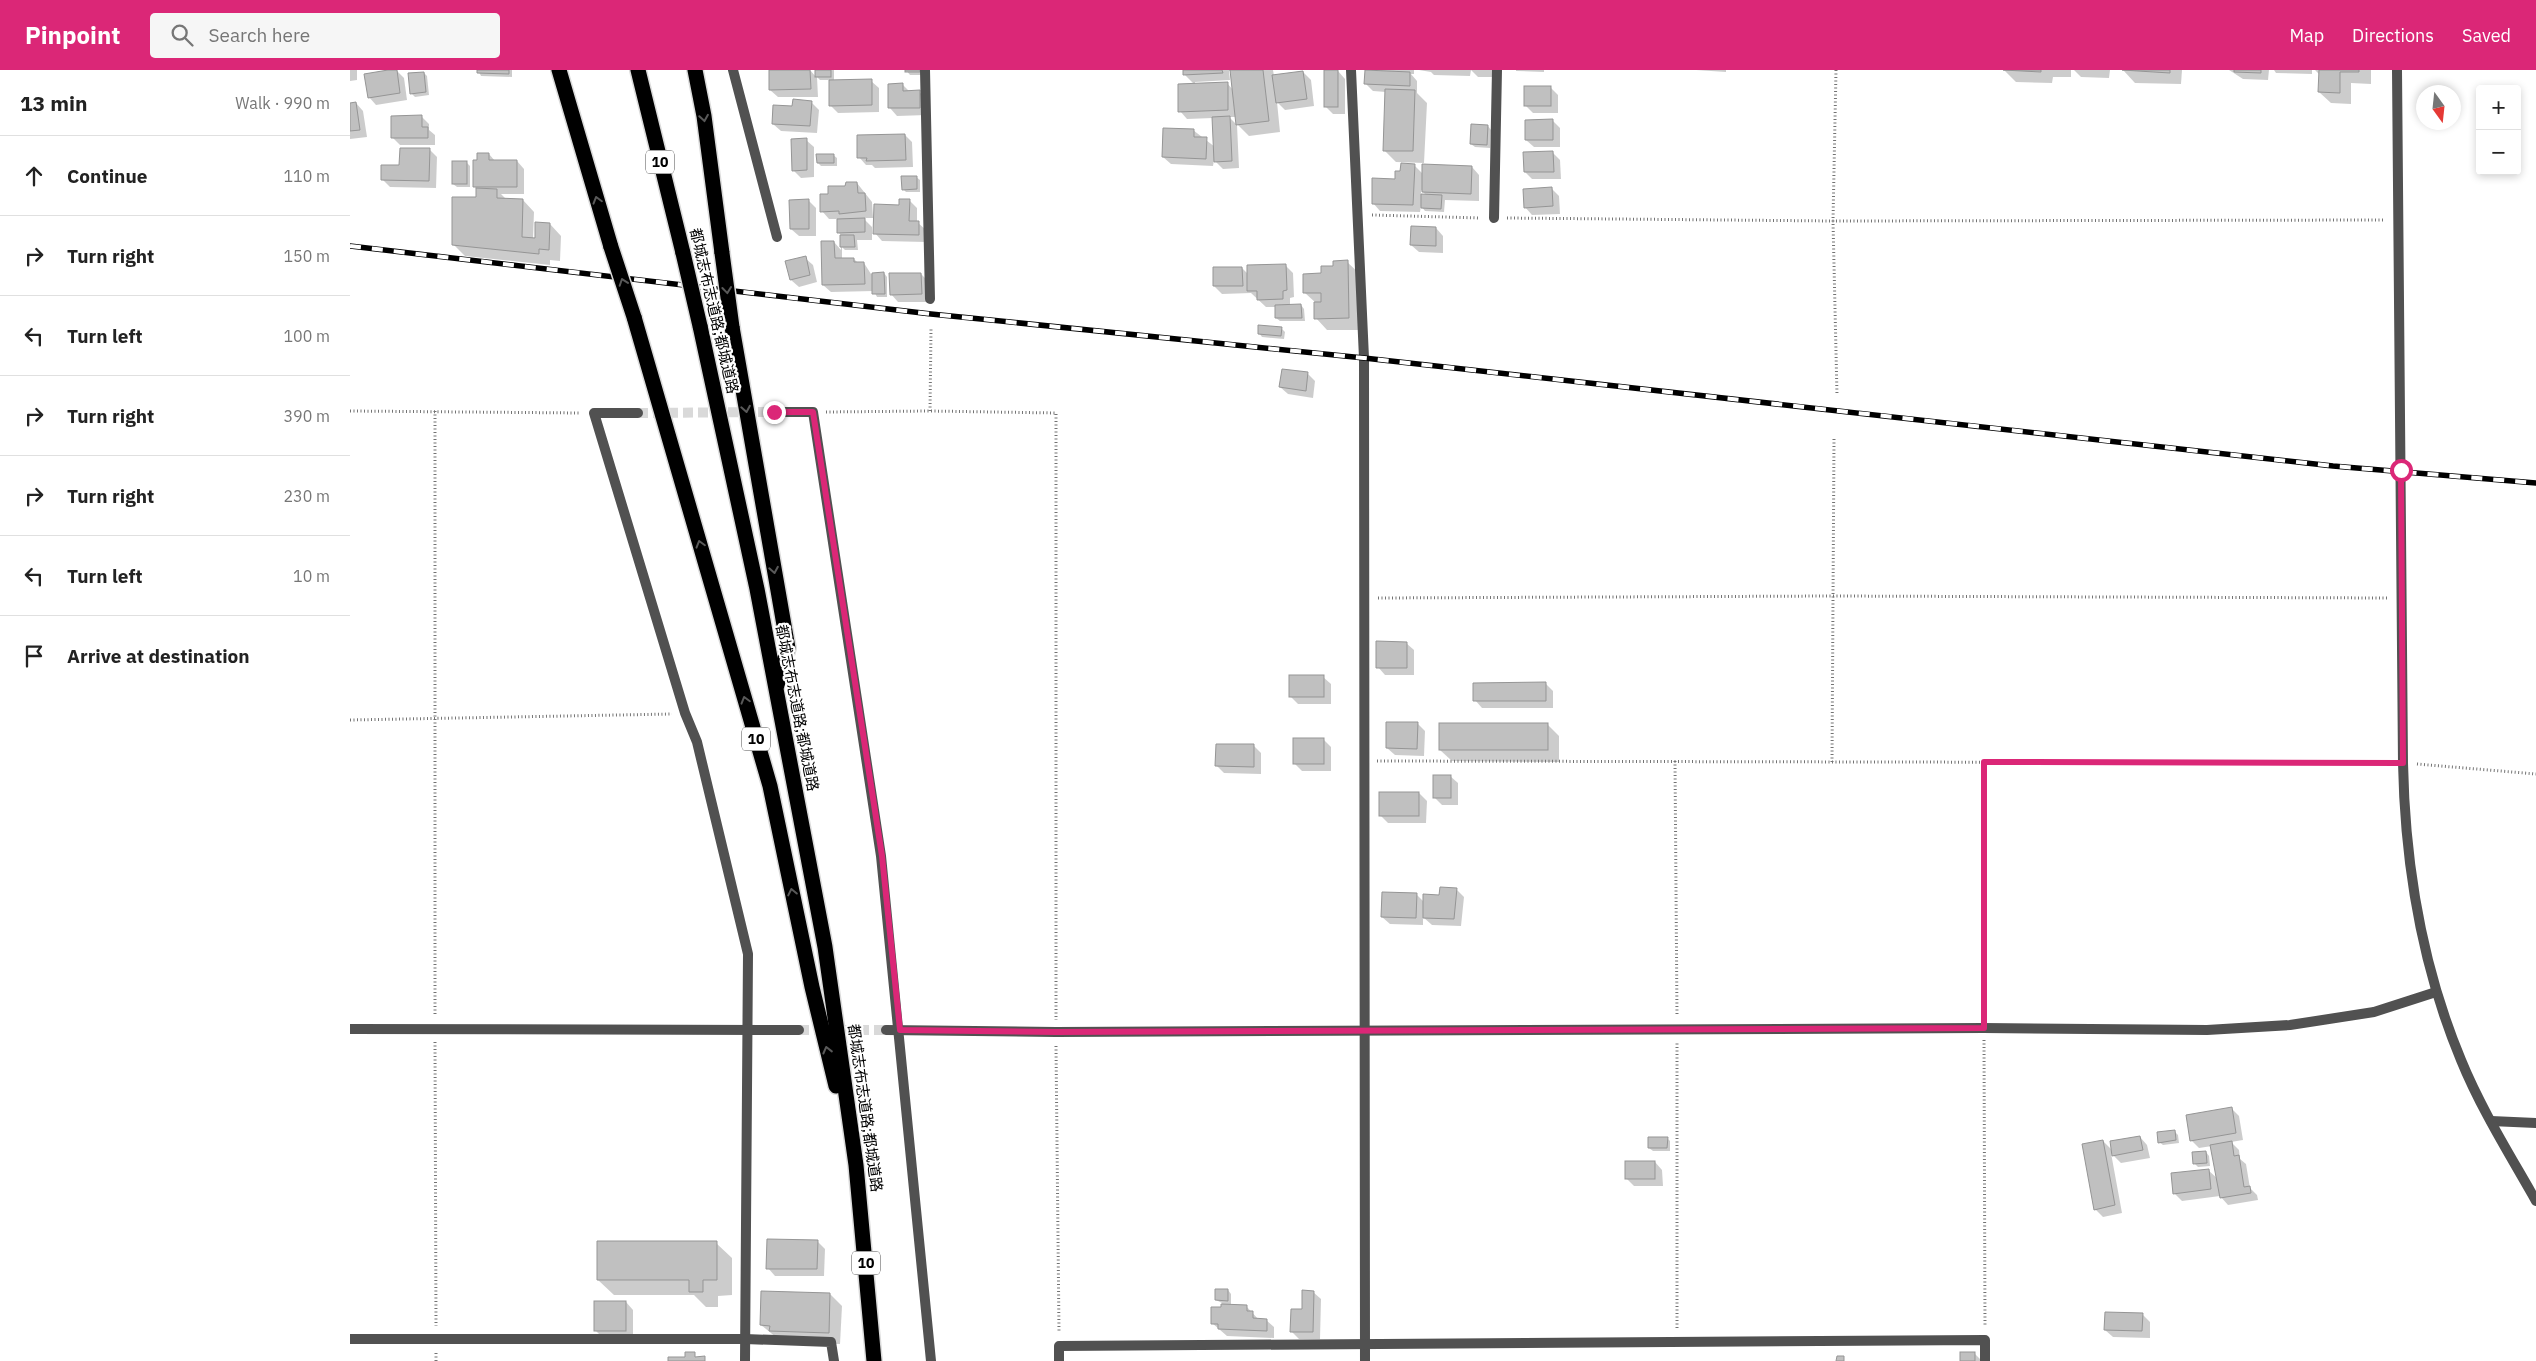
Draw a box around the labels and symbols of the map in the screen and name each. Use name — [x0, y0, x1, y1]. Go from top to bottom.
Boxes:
north arrow — [2416, 85, 2461, 130]
one-way arrow — [698, 114, 709, 122]
road number: 10 — [646, 150, 674, 174]
one-way arrow — [592, 196, 602, 205]
street label: 都城志布志道路;都城道路 — [686, 226, 743, 396]
one-way arrow — [618, 278, 628, 287]
one-way arrow — [721, 286, 732, 294]
route end — [763, 401, 786, 424]
one-way arrow — [741, 405, 751, 414]
route start — [2390, 459, 2413, 482]
one-way arrow — [695, 539, 706, 548]
one-way arrow — [769, 565, 779, 574]
street label: 都城志布志道路;都城道路 — [772, 623, 823, 793]
one-way arrow — [741, 696, 751, 704]
road number: 10 — [742, 728, 770, 751]
one-way arrow — [787, 887, 798, 896]
street label: 都城志布志道路;都城道路 — [844, 1023, 887, 1193]
one-way arrow — [822, 1046, 833, 1055]
road number: 10 — [852, 1252, 880, 1274]

